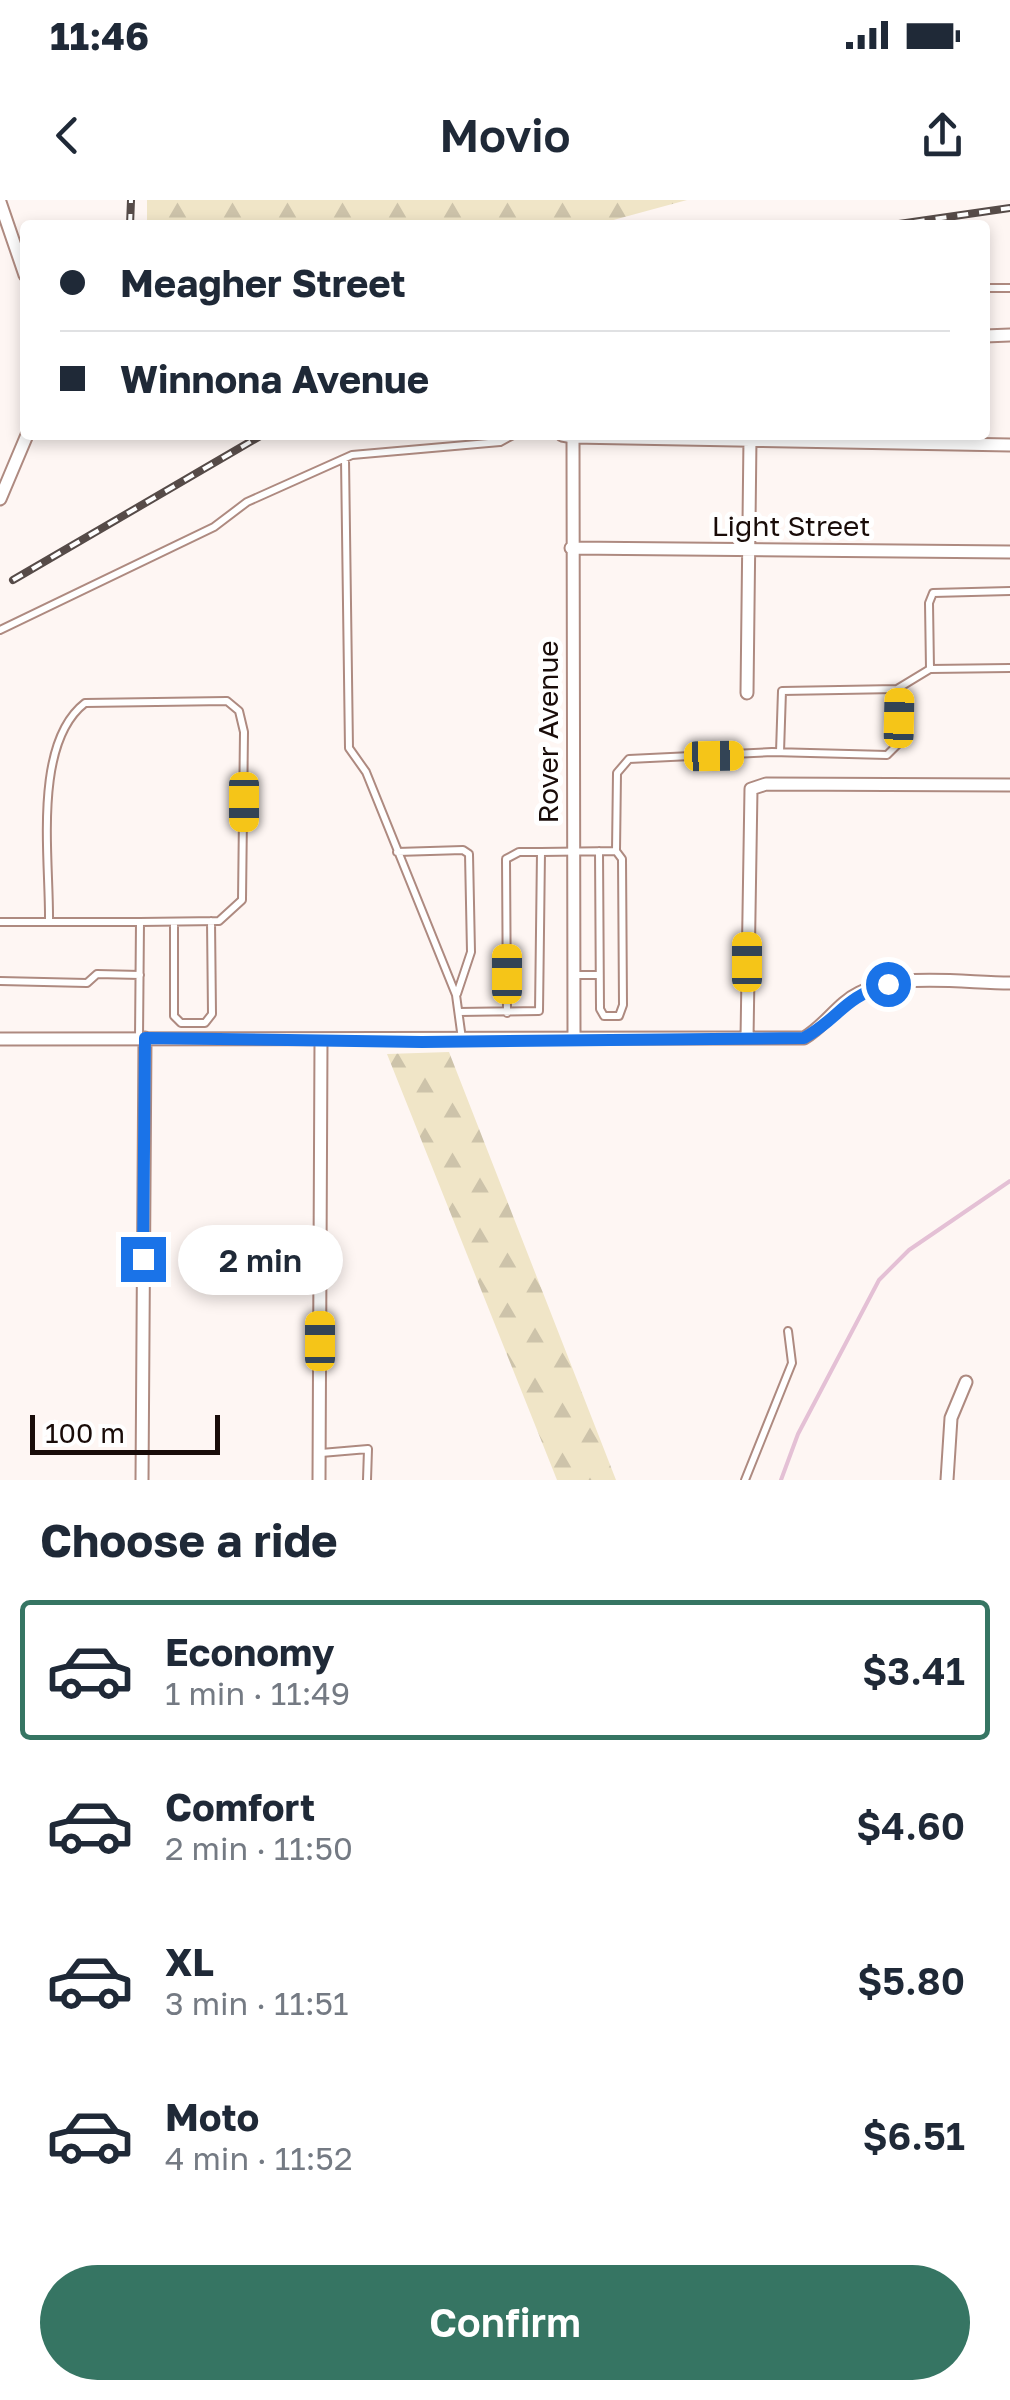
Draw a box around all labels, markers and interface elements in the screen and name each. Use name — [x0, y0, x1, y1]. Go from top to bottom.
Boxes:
text: 11:46 — [50, 13, 149, 58]
icon: back — [40, 108, 95, 163]
text: Movio — [440, 108, 570, 162]
icon: share — [915, 108, 970, 163]
text: Meagher Street — [120, 260, 406, 305]
text: Winnona Avenue — [120, 356, 429, 401]
street label: Light Street — [712, 509, 870, 542]
street label: Rover Avenue — [531, 640, 564, 824]
car — [883, 688, 915, 748]
car — [684, 740, 744, 772]
car — [229, 772, 259, 832]
car — [732, 932, 762, 992]
car — [492, 944, 522, 1004]
route start — [866, 962, 911, 1007]
callout: 2 min — [178, 1224, 343, 1294]
route end — [121, 1237, 166, 1282]
text: 2 min — [219, 1241, 302, 1279]
car — [305, 1311, 335, 1371]
scale bar — [30, 1410, 220, 1454]
text: 100 m — [45, 1416, 125, 1449]
text: Choose a ride — [40, 1513, 338, 1567]
icon: car — [45, 1625, 135, 1715]
text: Economy — [165, 1629, 334, 1674]
text: $3.41 — [862, 1648, 965, 1693]
text: 1 min · 11:49 — [165, 1674, 350, 1712]
icon: car — [45, 1780, 135, 1870]
text: Comfort — [165, 1784, 315, 1829]
text: $4.60 — [856, 1803, 965, 1848]
text: 2 min · 11:50 — [165, 1829, 353, 1867]
icon: car — [45, 1935, 135, 2025]
text: XL — [165, 1939, 214, 1984]
text: $5.80 — [857, 1958, 965, 2003]
text: 3 min · 11:51 — [165, 1984, 349, 2022]
icon: car — [45, 2090, 135, 2180]
text: Moto — [165, 2094, 259, 2139]
text: $6.51 — [863, 2113, 965, 2158]
text: 4 min · 11:52 — [165, 2139, 352, 2177]
button: Confirm — [40, 2265, 970, 2380]

